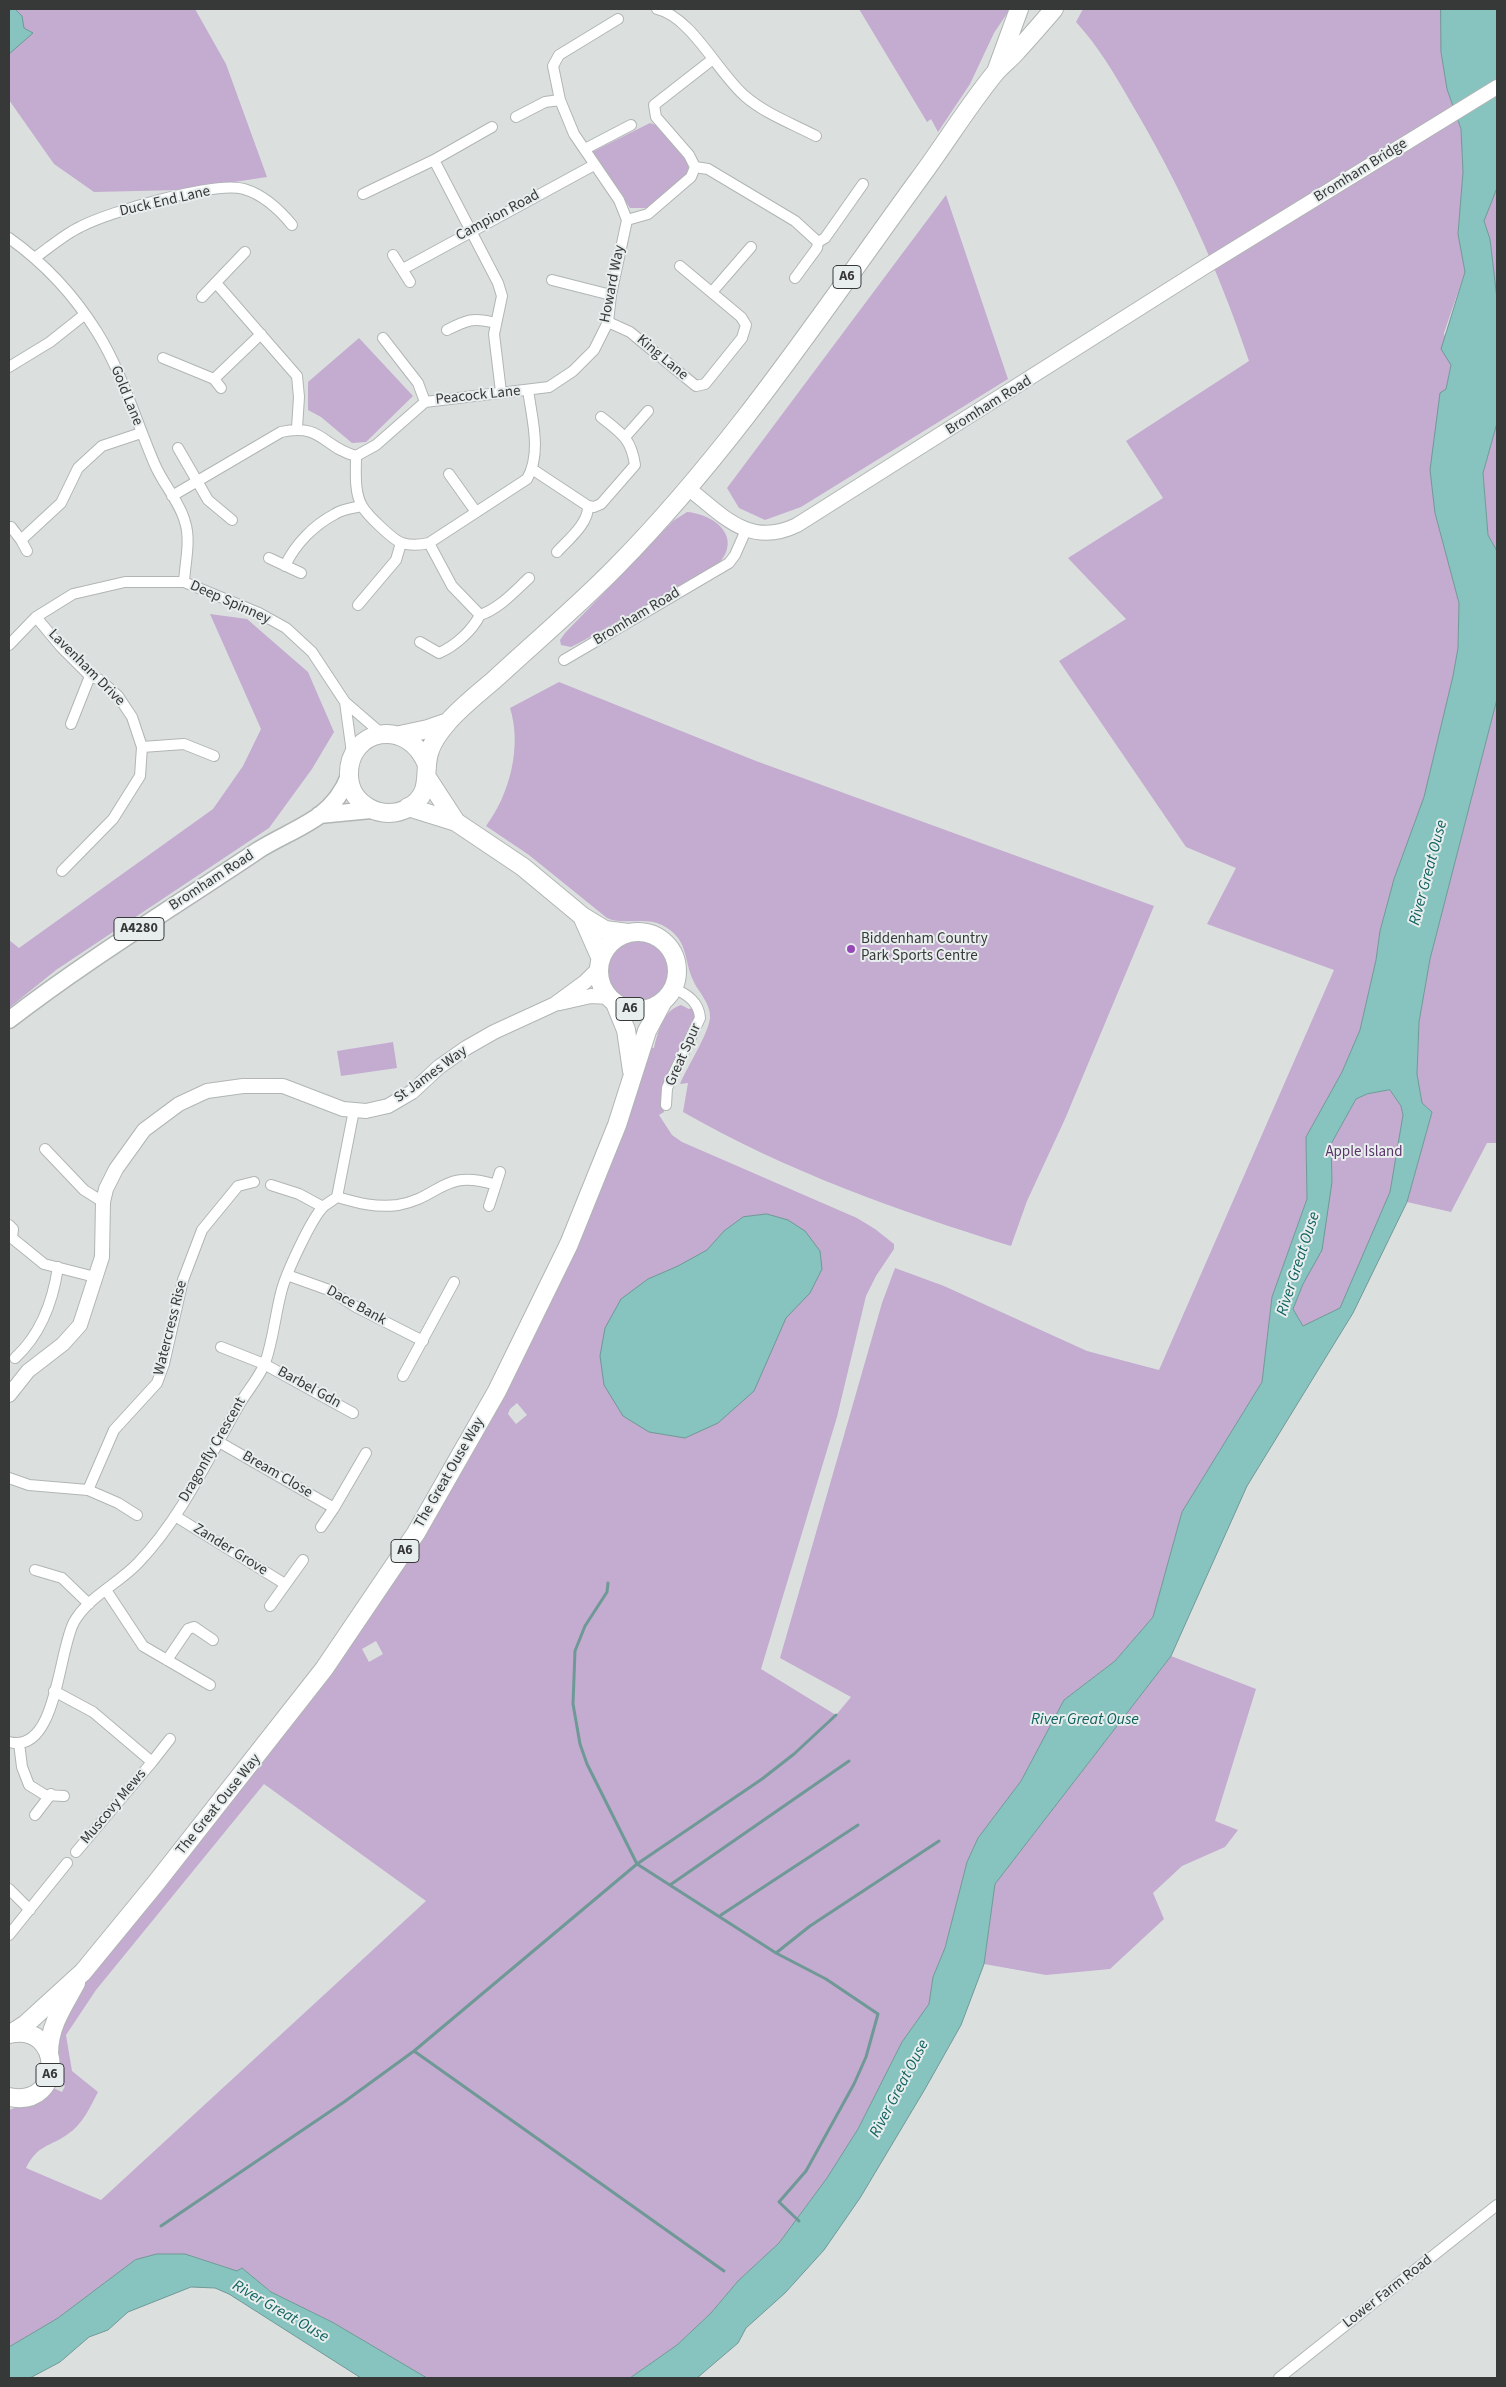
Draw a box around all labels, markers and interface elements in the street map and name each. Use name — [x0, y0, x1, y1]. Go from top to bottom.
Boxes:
street label: Bromham Bridge — [1311, 135, 1411, 207]
street label: Duck End Lane — [118, 183, 212, 221]
street label: Campion Road — [453, 186, 543, 246]
street label: Howard Way — [597, 244, 629, 324]
road number: A6 — [833, 266, 861, 288]
street label: King Lane — [633, 331, 691, 385]
street label: Gold Lane — [106, 363, 146, 429]
street label: Bromham Road — [943, 372, 1035, 440]
street label: Peacock Lane — [435, 383, 521, 409]
street label: Deep Spinney — [187, 577, 273, 629]
street label: Bromham Road — [590, 584, 684, 650]
street label: Lavenham Drive — [44, 626, 128, 710]
water label: River Great Ouse — [1406, 818, 1452, 928]
street label: Bromham Road — [166, 847, 258, 915]
road number: A4280 — [114, 918, 164, 941]
place label: Biddenham Country Park Sports Centre — [861, 931, 988, 966]
marker: Biddenham Country Park Sports Centre — [845, 943, 857, 955]
road number: A6 — [616, 998, 644, 1021]
street label: Great Spur — [662, 1021, 706, 1089]
street label: St James Way — [391, 1043, 471, 1107]
park label: Apple Island — [1325, 1144, 1403, 1162]
water label: River Great Ouse — [1273, 1210, 1325, 1318]
street label: Watercress Rise — [151, 1279, 191, 1377]
street label: Dace Bank — [323, 1282, 389, 1330]
street label: Barbel Gdn — [274, 1363, 344, 1413]
street label: Dragonfly Crescent — [176, 1394, 250, 1506]
street label: The Great Ouse Way — [411, 1415, 489, 1531]
street label: Bream Close — [239, 1448, 315, 1502]
street label: Zander Grove — [189, 1520, 271, 1580]
road number: A6 — [391, 1540, 419, 1562]
water label: River Great Ouse — [1031, 1710, 1139, 1730]
street label: The Great Ouse Way — [173, 1751, 265, 1859]
street label: Muscovy Mews — [77, 1766, 151, 1848]
water label: River Great Ouse — [866, 2037, 934, 2141]
road number: A6 — [36, 2064, 64, 2086]
street label: Lower Farm Road — [1340, 2251, 1436, 2333]
water label: River Great Ouse — [228, 2277, 332, 2347]

